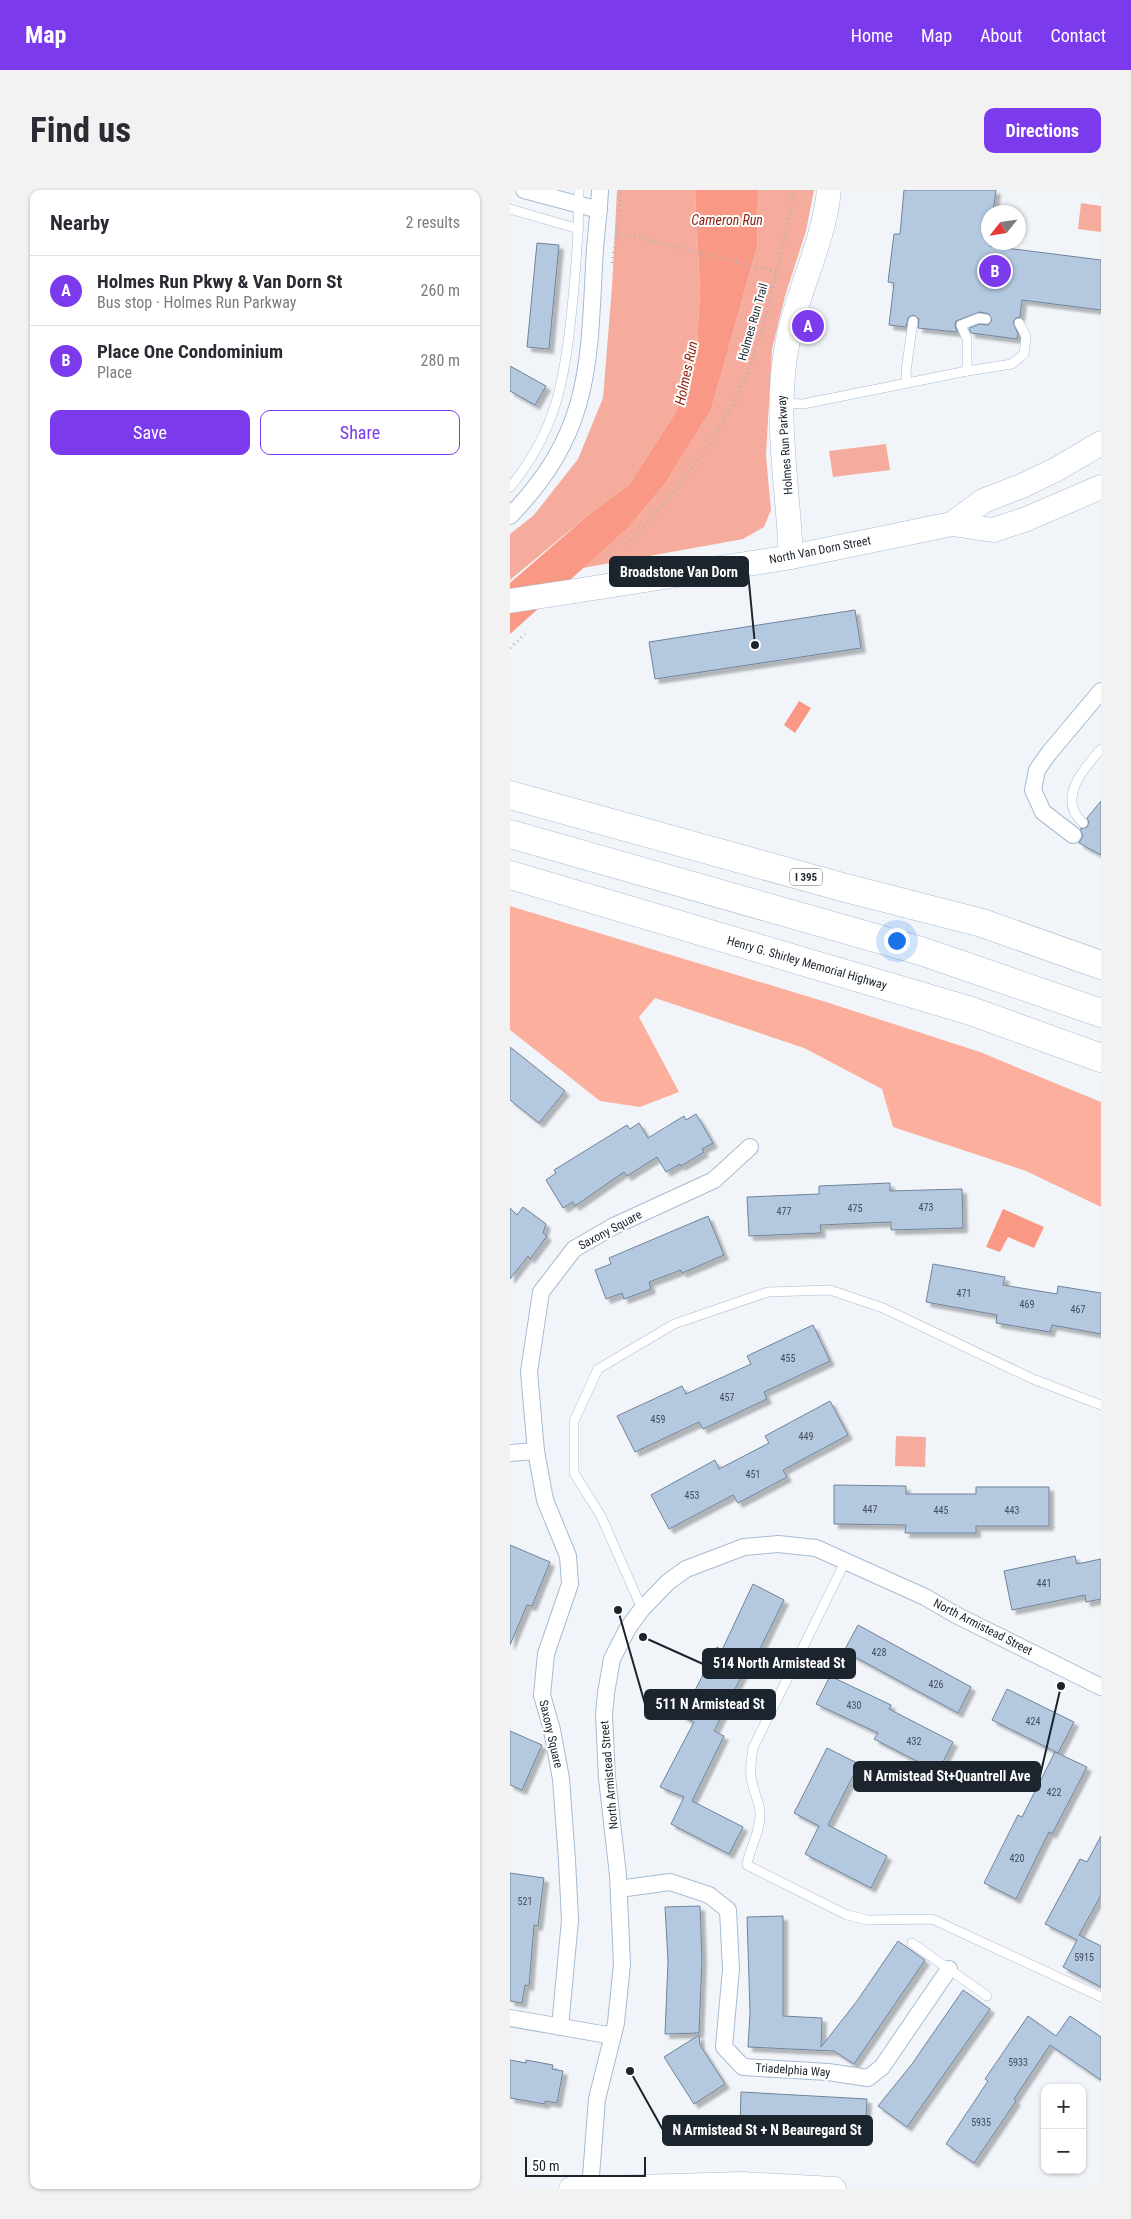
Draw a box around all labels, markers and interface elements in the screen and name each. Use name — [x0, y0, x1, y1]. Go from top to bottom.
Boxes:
text: Map — [25, 21, 66, 49]
text: Home — [851, 25, 893, 46]
text: Map — [921, 25, 952, 46]
text: About — [980, 25, 1022, 46]
text: Contact — [1050, 25, 1106, 46]
button: Directions — [984, 108, 1101, 153]
text: Find us — [30, 110, 131, 151]
north arrow — [981, 205, 1026, 250]
text: Nearby — [50, 211, 109, 235]
water label: Cameron Run — [691, 212, 763, 228]
text: 2 results — [405, 213, 460, 232]
pin: B — [979, 252, 1011, 290]
text: Holmes Run Pkwy & Van Dorn St — [97, 270, 342, 293]
text: A — [61, 281, 71, 300]
text: 260 m — [421, 281, 460, 300]
street label: Holmes Run Trail — [735, 282, 771, 362]
text: Bus stop · Holmes Run Parkway — [97, 293, 296, 312]
pin: A — [792, 307, 824, 345]
text: Place One Condominium — [97, 340, 283, 363]
water label: Holmes Run — [671, 340, 701, 406]
text: B — [62, 351, 70, 370]
text: 280 m — [421, 351, 460, 370]
text: Place — [97, 363, 132, 382]
street label: Holmes Run Parkway — [775, 395, 795, 495]
button: Save — [50, 410, 250, 455]
button: Share — [260, 410, 460, 455]
street label: North Van Dorn Street — [768, 533, 873, 567]
callout: Broadstone Van Dorn — [610, 557, 748, 586]
text: Broadstone Van Dorn — [620, 564, 738, 580]
road number: I 395 — [790, 869, 822, 886]
your location — [884, 928, 910, 954]
street label: Henry G. Shirley Memorial Highway — [725, 933, 889, 993]
house number: 473 — [919, 1202, 933, 1213]
house number: 475 — [848, 1203, 862, 1214]
house number: 477 — [777, 1206, 791, 1217]
street label: Saxony Square — [576, 1207, 644, 1253]
house number: 471 — [957, 1288, 971, 1299]
house number: 469 — [1020, 1299, 1034, 1310]
house number: 467 — [1071, 1304, 1085, 1315]
house number: 455 — [781, 1353, 795, 1364]
house number: 457 — [720, 1392, 734, 1403]
house number: 459 — [651, 1414, 665, 1425]
house number: 449 — [799, 1431, 813, 1442]
house number: 451 — [746, 1469, 760, 1480]
house number: 453 — [685, 1490, 699, 1501]
house number: 447 — [863, 1504, 877, 1515]
house number: 445 — [934, 1505, 948, 1516]
house number: 443 — [1005, 1505, 1019, 1516]
house number: 441 — [1037, 1578, 1051, 1589]
street label: North Armistead Street — [931, 1596, 1035, 1658]
house number: 428 — [872, 1647, 886, 1658]
callout: 514 North Armistead St — [703, 1649, 855, 1678]
text: 514 North Armistead St — [713, 1655, 845, 1671]
house number: 426 — [929, 1679, 943, 1690]
callout: 511 N Armistead St — [645, 1690, 775, 1719]
text: 511 N Armistead St — [655, 1696, 765, 1712]
street label: Saxony Square — [536, 1698, 566, 1770]
house number: 430 — [847, 1700, 861, 1711]
house number: 424 — [1026, 1716, 1040, 1727]
street label: North Armistead Street — [597, 1720, 621, 1830]
house number: 432 — [907, 1736, 921, 1747]
callout: N Armistead St+Quantrell Ave — [854, 1762, 1040, 1791]
text: N Armistead St+Quantrell Ave — [864, 1768, 1031, 1784]
house number: 422 — [1047, 1787, 1061, 1798]
house number: 420 — [1010, 1853, 1024, 1864]
house number: 521 — [518, 1896, 532, 1907]
house number: 5915 — [1074, 1952, 1094, 1963]
house number: 5933 — [1008, 2057, 1028, 2068]
street label: Triadelphia Way — [755, 2060, 831, 2080]
map controls — [1041, 2084, 1086, 2174]
button: + — [1041, 2084, 1086, 2129]
callout: N Armistead St + N Beauregard St — [663, 2116, 872, 2145]
house number: 5935 — [971, 2117, 991, 2128]
text: N Armistead St + N Beauregard St — [673, 2122, 861, 2138]
button: − — [1041, 2129, 1086, 2174]
scale bar — [525, 2154, 646, 2177]
text: 50 m — [532, 2158, 560, 2174]

